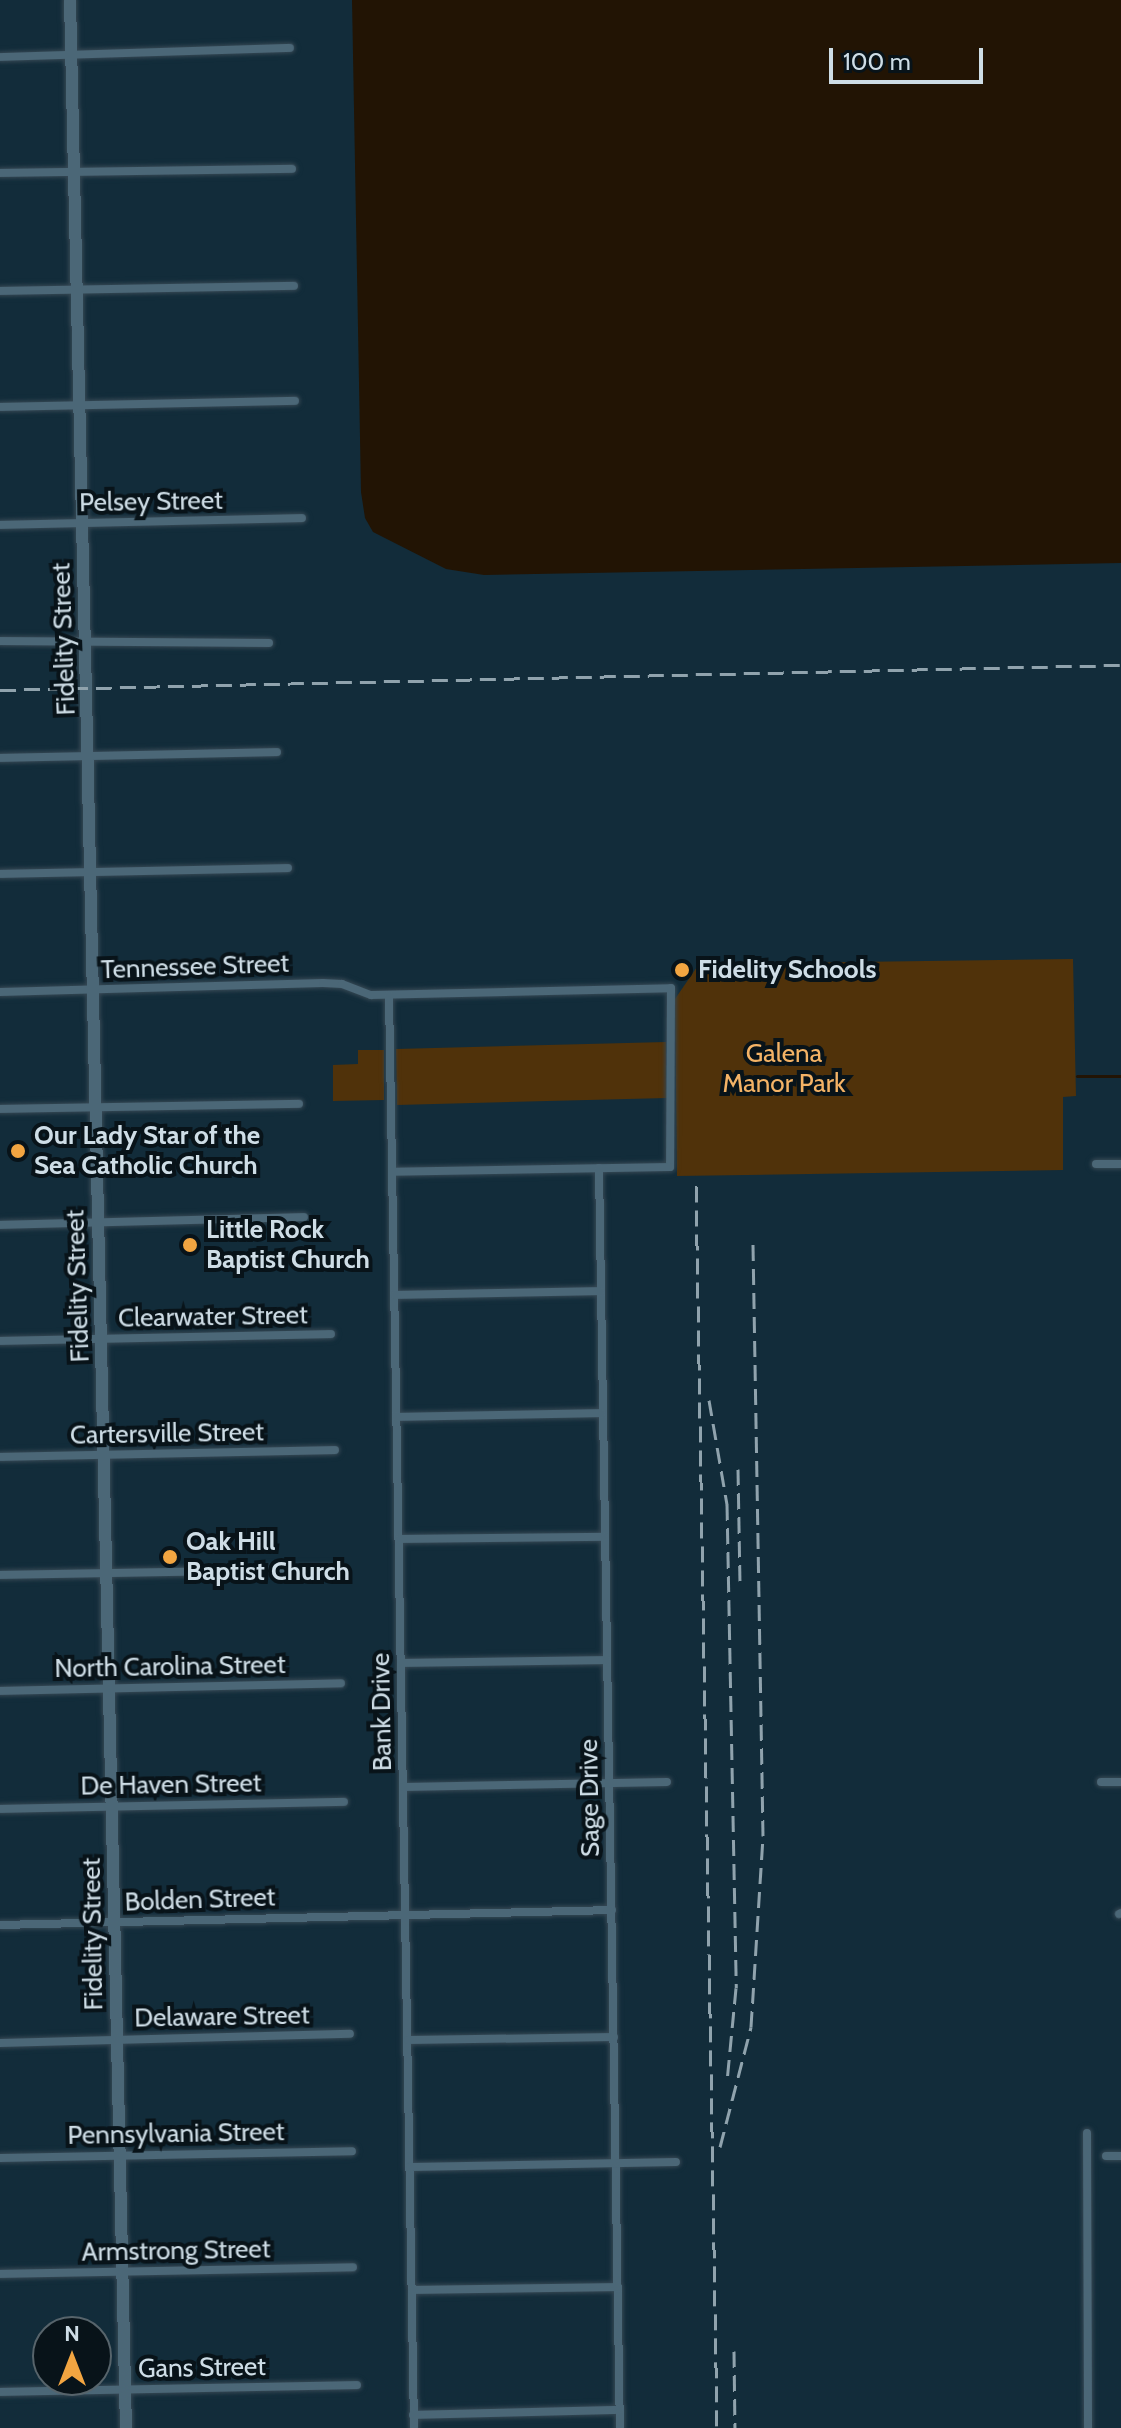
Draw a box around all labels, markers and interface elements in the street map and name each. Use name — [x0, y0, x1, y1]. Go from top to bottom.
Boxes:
scale bar — [833, 32, 987, 82]
text: 100 m — [843, 47, 911, 76]
street label: Pelsey Street — [79, 485, 223, 519]
street label: Fidelity Street — [46, 562, 82, 716]
street label: Tennessee Street — [100, 948, 290, 986]
place label: Fidelity Schools — [698, 954, 876, 986]
marker: Fidelity Schools — [673, 961, 691, 979]
park label: Galena Manor Park — [722, 1038, 846, 1100]
place label: Our Lady Star of the Sea Catholic Church — [34, 1120, 260, 1182]
marker: Our Lady Star of the Sea Catholic Church — [9, 1142, 27, 1160]
street label: Fidelity Street — [60, 1209, 96, 1363]
place label: Little Rock Baptist Church — [206, 1214, 370, 1276]
marker: Little Rock Baptist Church — [181, 1236, 199, 1254]
street label: Clearwater Street — [118, 1300, 308, 1334]
street label: Cartersville Street — [70, 1417, 264, 1451]
place label: Oak Hill Baptist Church — [186, 1526, 350, 1588]
marker: Oak Hill Baptist Church — [161, 1548, 179, 1566]
street label: North Carolina Street — [54, 1649, 286, 1685]
street label: Bank Drive — [365, 1653, 399, 1771]
street label: Sage Drive — [573, 1739, 607, 1857]
street label: De Haven Street — [80, 1768, 262, 1802]
street label: Fidelity Street — [76, 1857, 110, 2011]
street label: Bolden Street — [124, 1882, 276, 1918]
street label: Delaware Street — [134, 2000, 310, 2034]
street label: Pennsylvania Street — [67, 2117, 285, 2151]
street label: Armstrong Street — [81, 2234, 271, 2268]
north arrow — [32, 2316, 112, 2396]
text: N — [64, 2320, 80, 2347]
street label: Gans Street — [138, 2351, 266, 2385]

